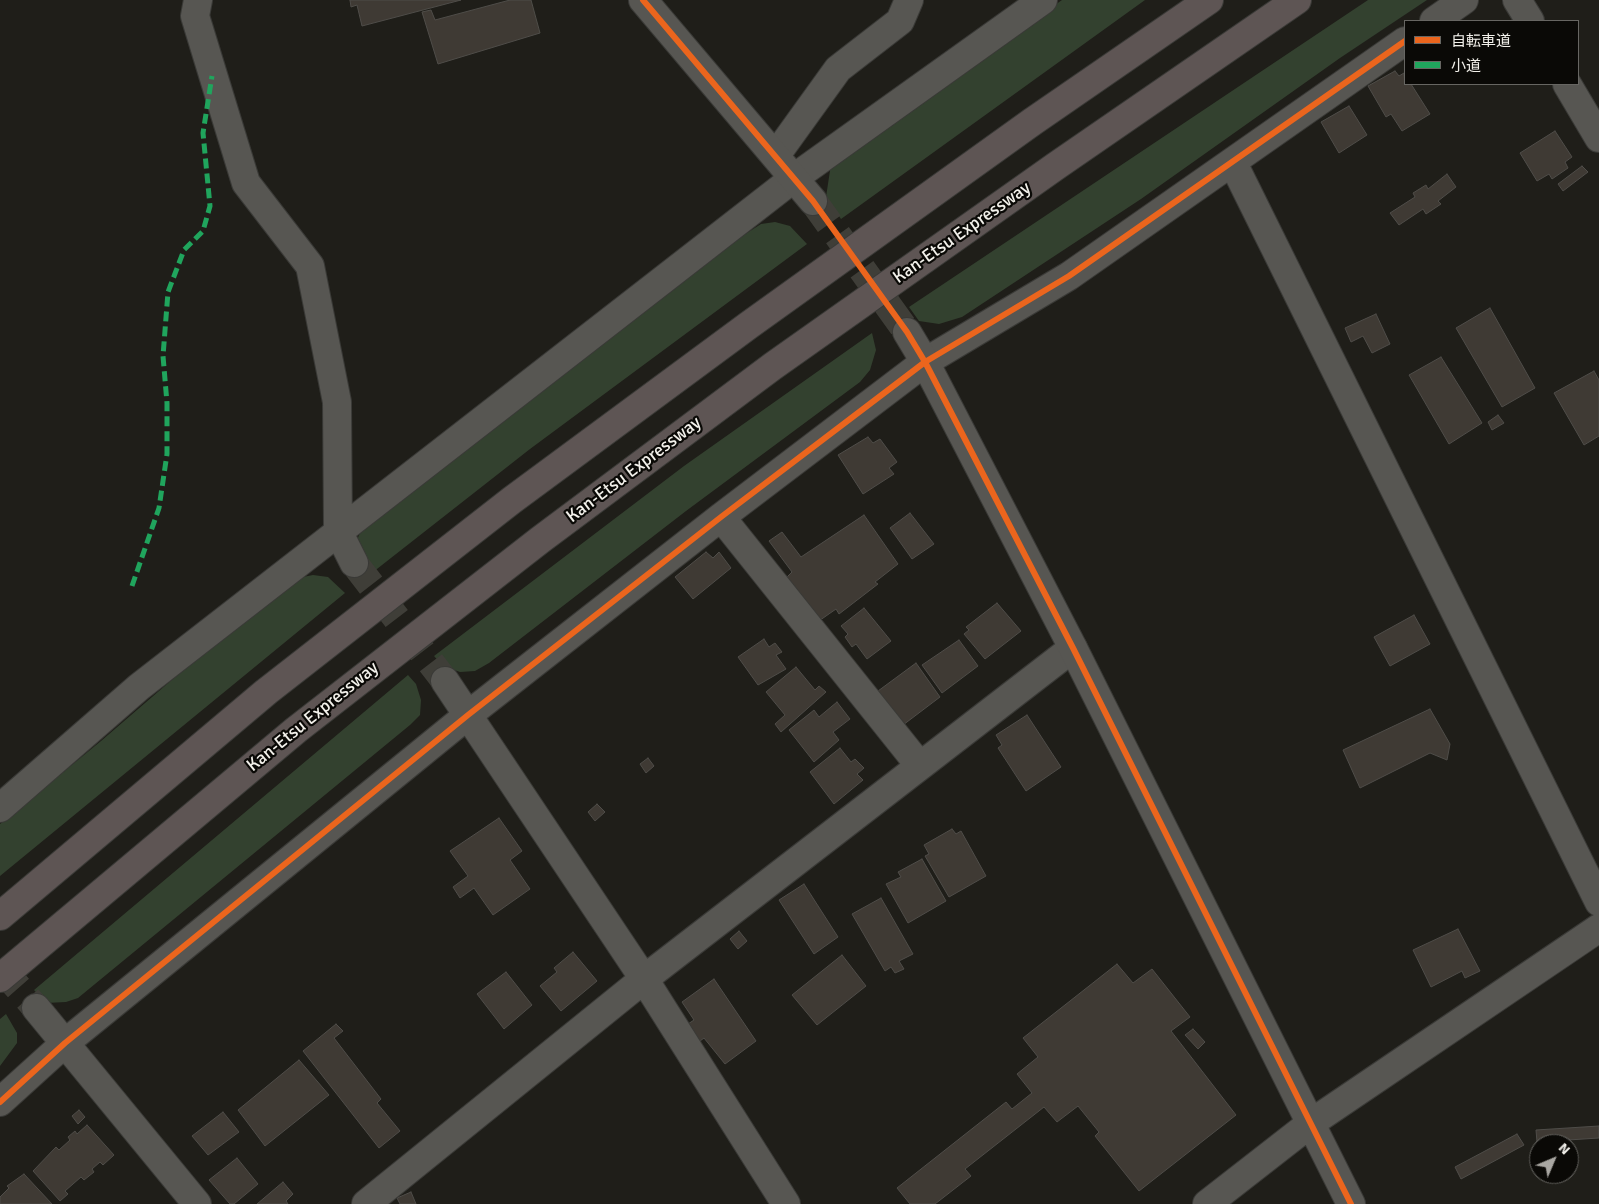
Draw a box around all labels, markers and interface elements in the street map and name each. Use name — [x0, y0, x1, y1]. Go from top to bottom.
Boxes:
legend — [1404, 20, 1579, 85]
text: 自転車道 — [1451, 32, 1511, 50]
text: 小道 — [1451, 57, 1481, 75]
street label: Kan-Etsu Expressway — [889, 177, 1035, 289]
street label: Kan-Etsu Expressway — [562, 412, 706, 528]
street label: Kan-Etsu Expressway — [243, 657, 383, 777]
north arrow — [1529, 1134, 1579, 1184]
text: N — [1555, 1139, 1574, 1158]

